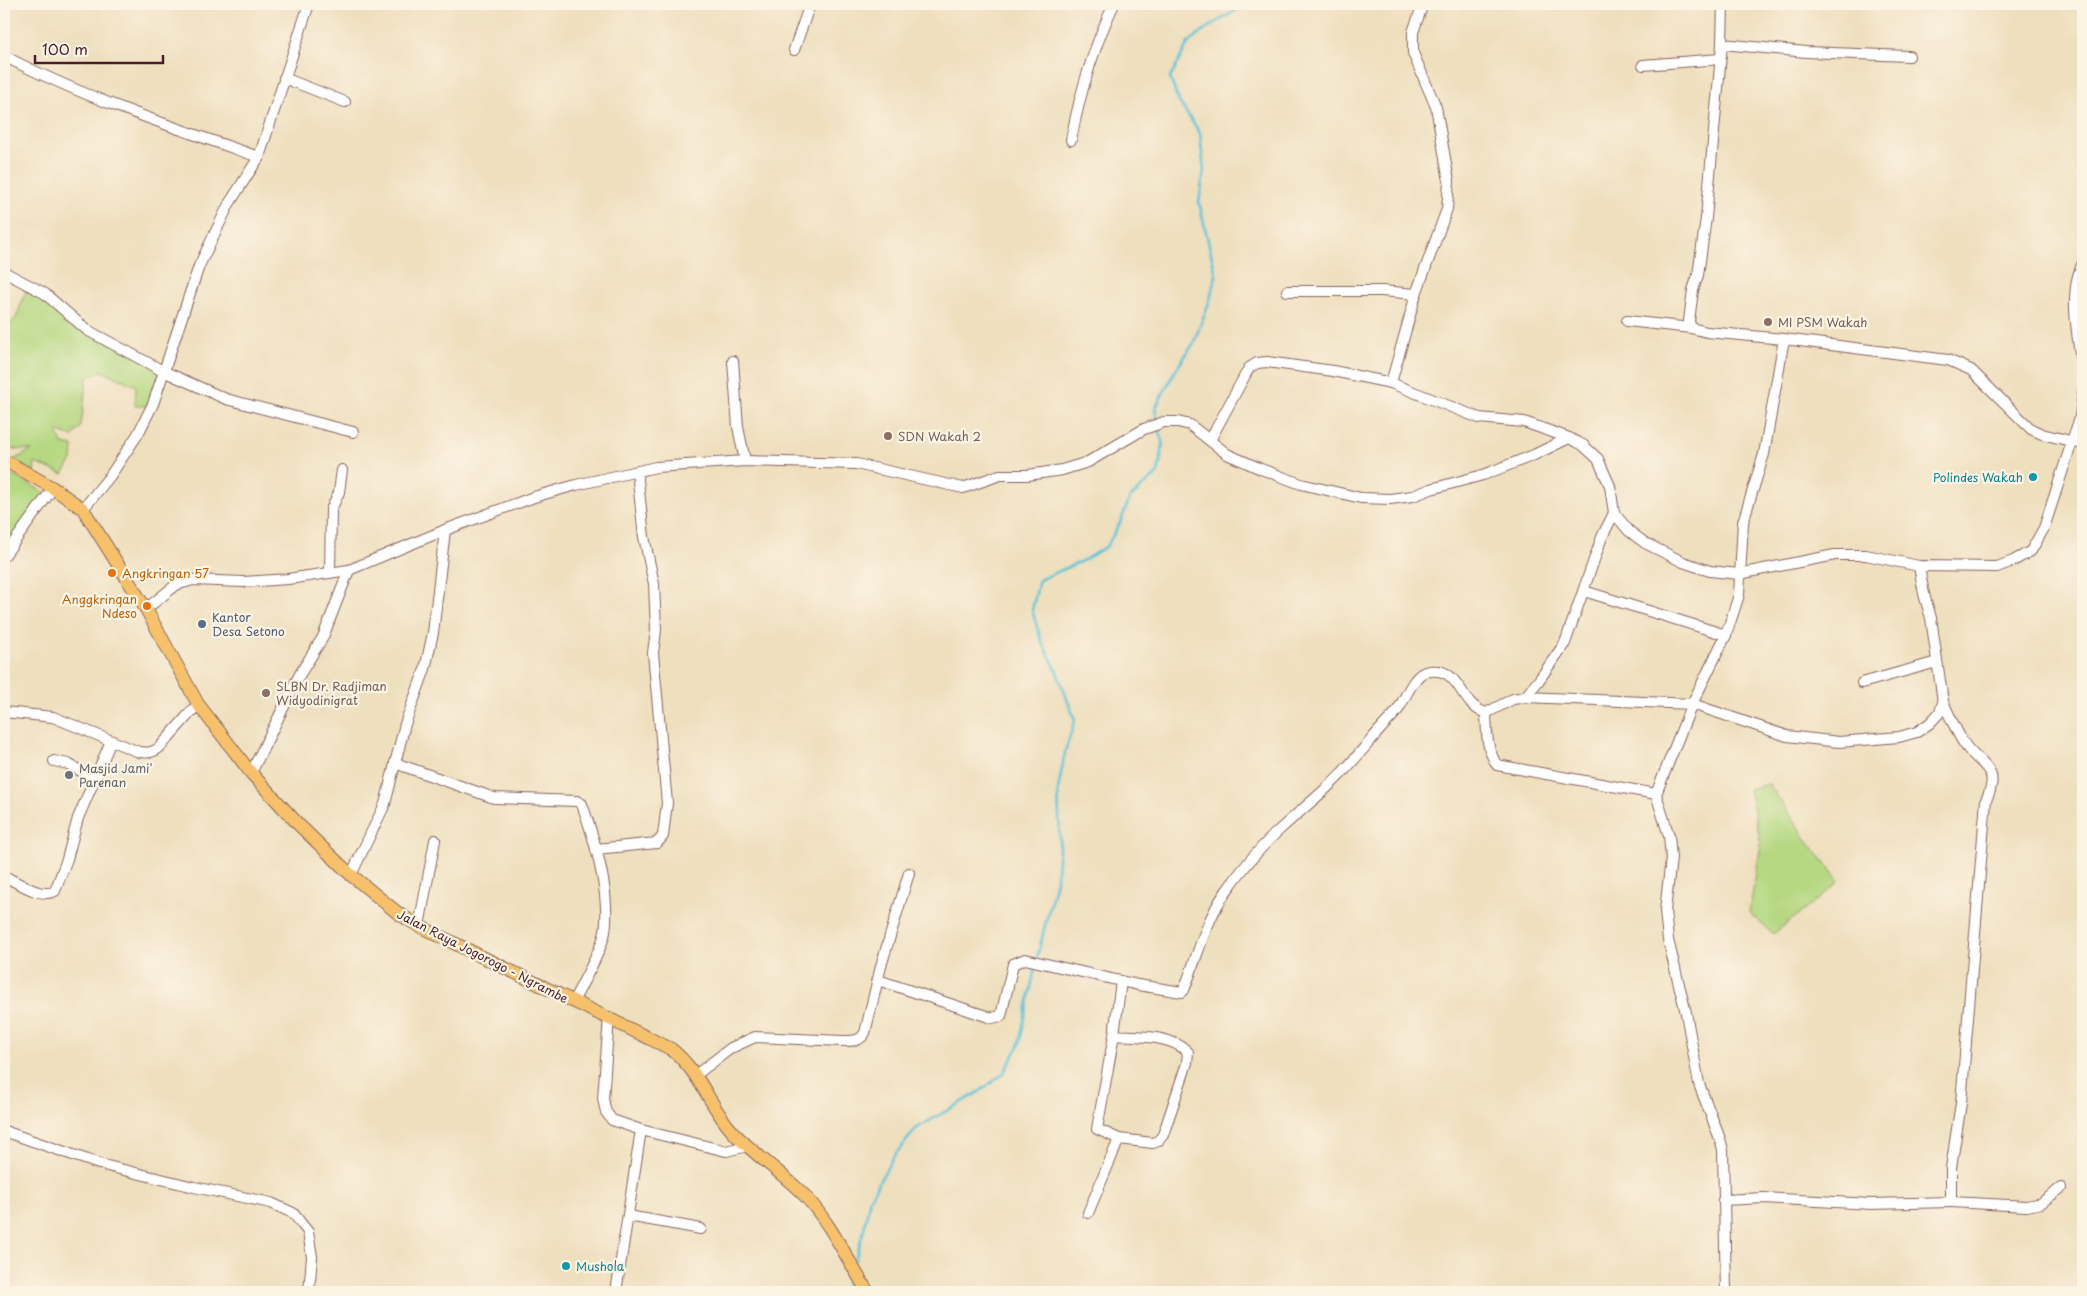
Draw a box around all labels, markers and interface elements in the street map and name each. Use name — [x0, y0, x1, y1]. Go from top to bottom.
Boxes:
scale bar — [35, 32, 162, 64]
text: 100 m — [42, 37, 88, 60]
place label: MI PSM Wakah — [1778, 313, 1868, 331]
marker: MI PSM Wakah — [1762, 316, 1774, 328]
place label: SDN Wakah 2 — [898, 427, 981, 445]
marker: SDN Wakah 2 — [882, 430, 894, 442]
place label: Polindes Wakah — [1933, 468, 2023, 486]
marker: Polindes Wakah — [2027, 471, 2039, 483]
place label: Angkringan 57 — [122, 564, 209, 582]
marker: Angkringan 57 — [106, 567, 118, 579]
place label: Anggkringan Ndeso — [62, 590, 137, 622]
marker: Anggkringan Ndeso — [141, 600, 153, 612]
place label: Kantor Desa Setono — [212, 608, 285, 640]
marker: Kantor Desa Setono — [196, 618, 208, 630]
place label: SLBN Dr. Radjiman Widyodinigrat — [276, 677, 387, 709]
marker: SLBN Dr. Radjiman Widyodinigrat — [260, 687, 272, 699]
place label: Masjid Jami' Parenan — [79, 759, 153, 791]
marker: Masjid Jami' Parenan — [63, 769, 75, 781]
street label: Jalan Raya Jogorogo - Ngrambe — [394, 905, 572, 1007]
place label: Mushola — [576, 1257, 625, 1275]
marker: Mushola — [560, 1260, 572, 1272]

